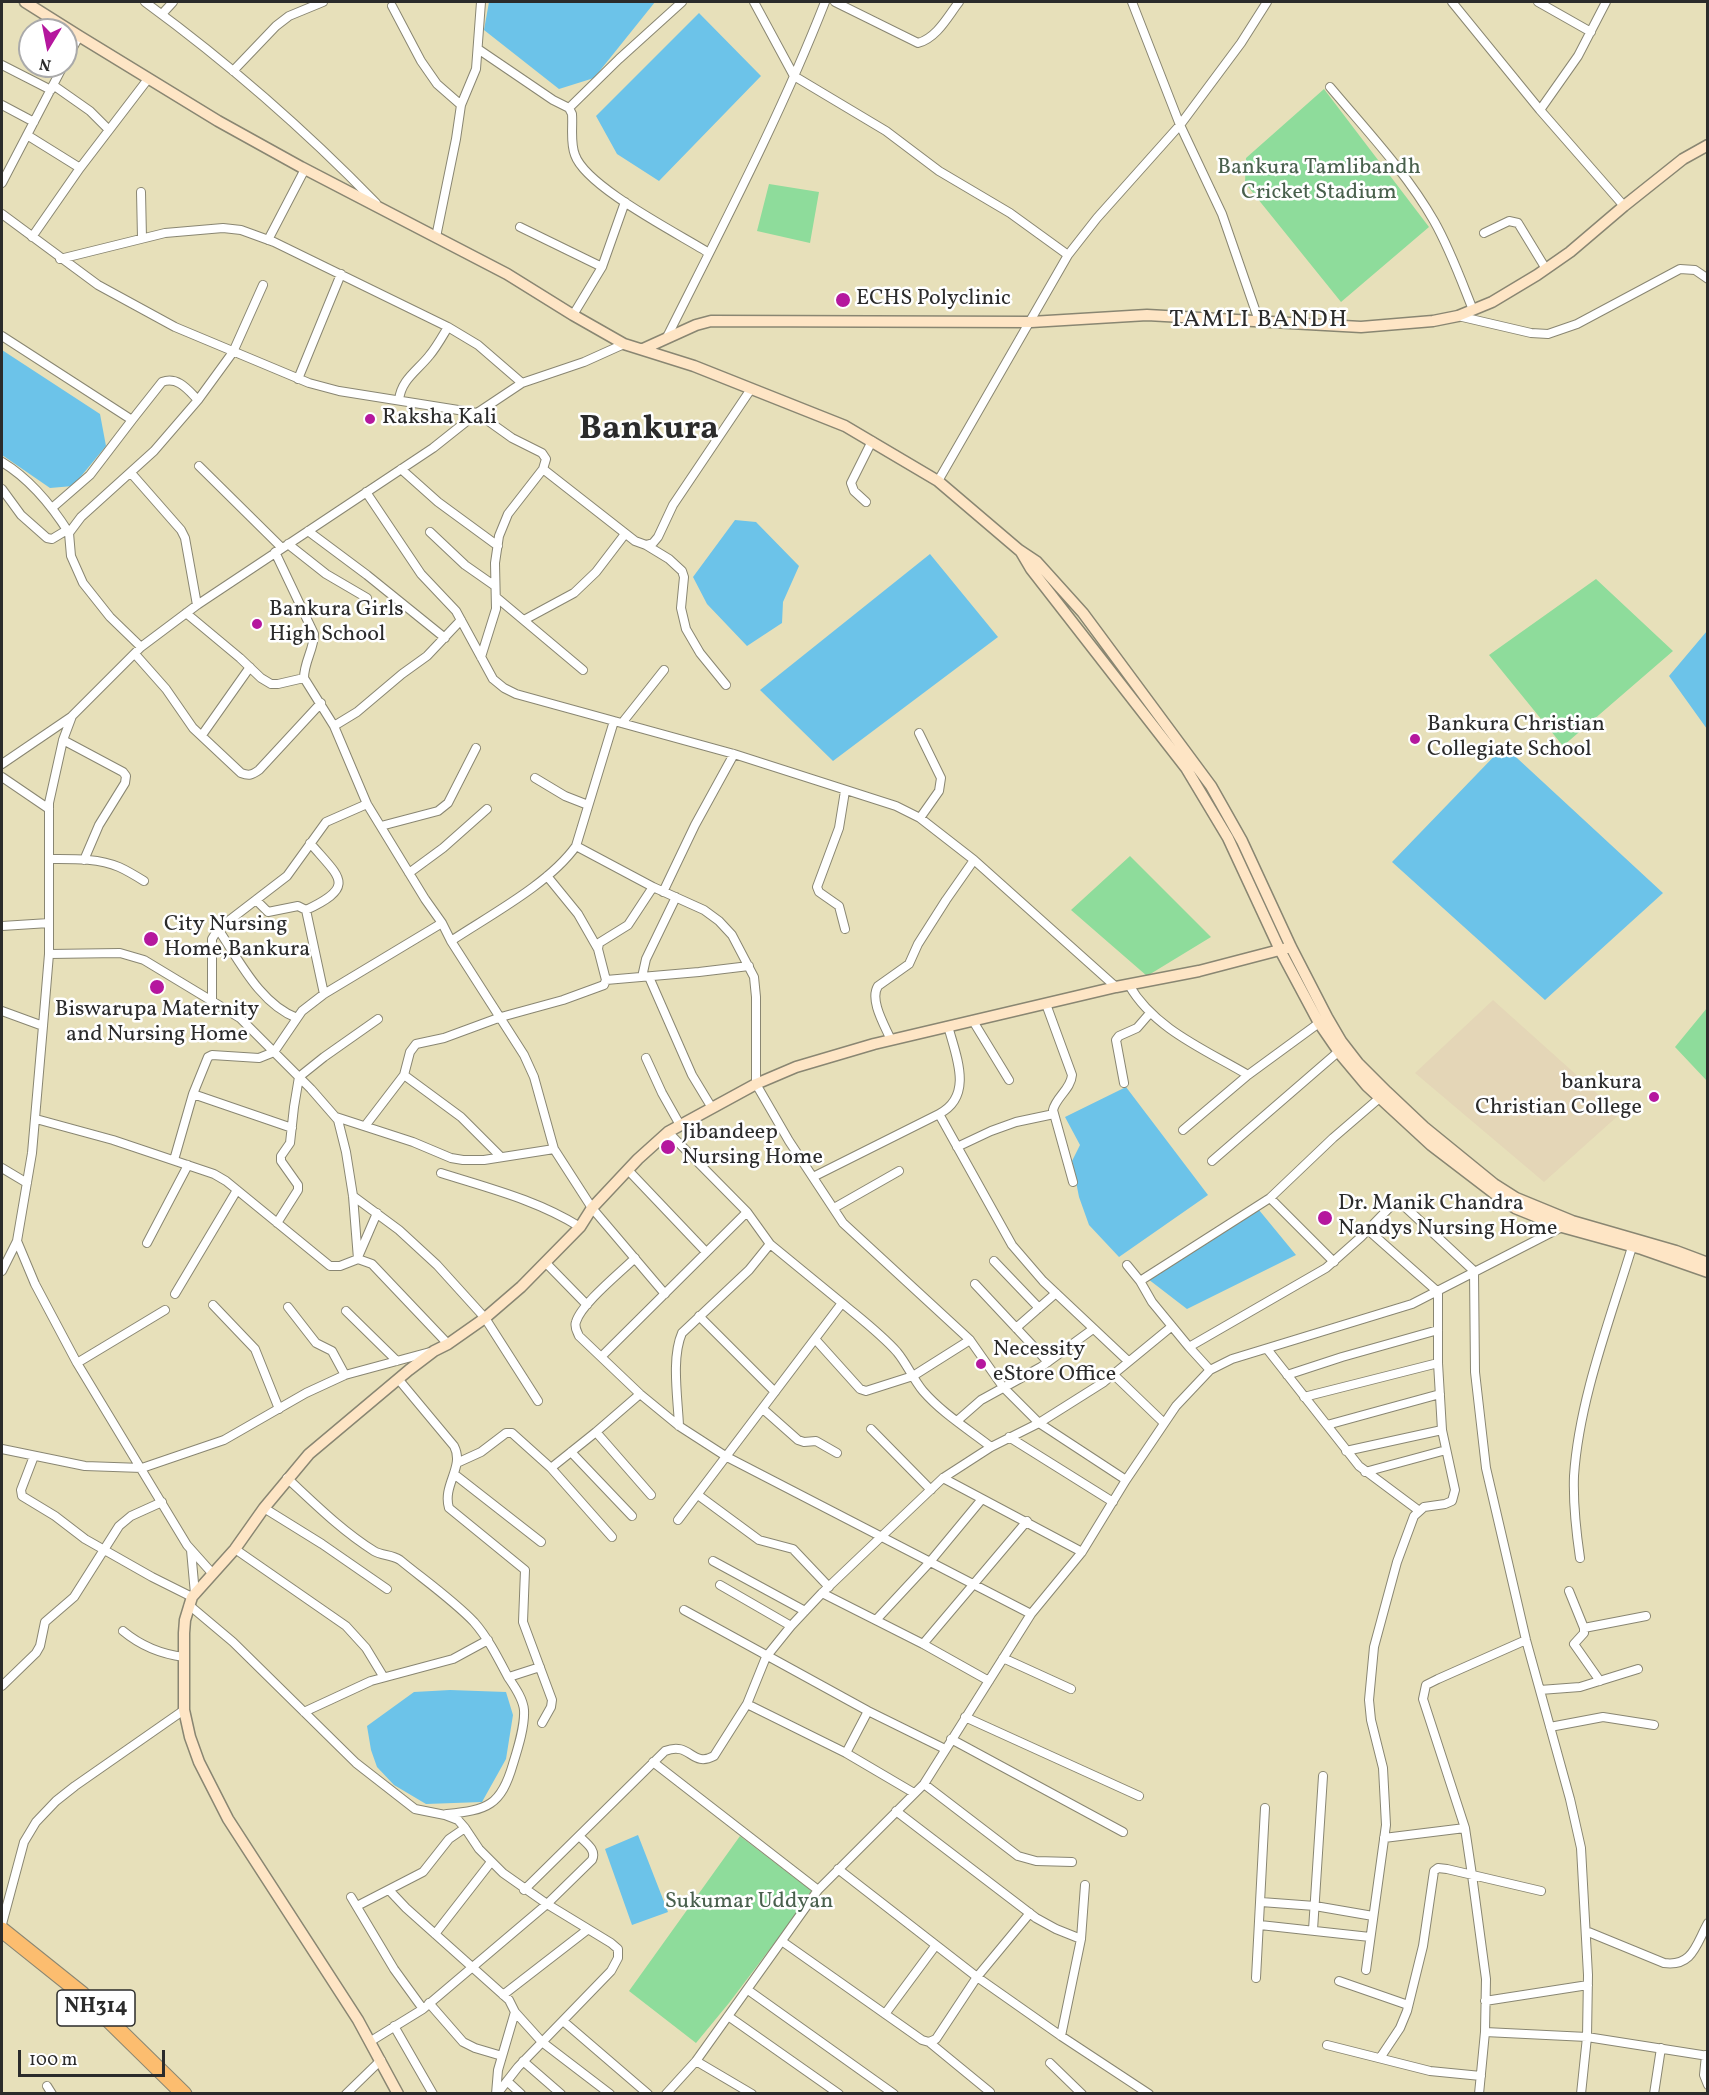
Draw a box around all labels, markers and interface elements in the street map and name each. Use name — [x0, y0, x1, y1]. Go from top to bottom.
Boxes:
north arrow — [18, 18, 78, 78]
text: N — [38, 52, 53, 76]
park label: Bankura Tamlibandh Cricket Stadium — [1217, 156, 1421, 208]
place label: ECHS Polyclinic — [856, 287, 1011, 313]
marker: ECHS Polyclinic — [834, 291, 852, 309]
district label: TAMLI BANDH — [1169, 308, 1349, 336]
place label: Raksha Kali — [382, 406, 497, 432]
marker: Raksha Kali — [363, 412, 377, 426]
district label: Bankura — [579, 412, 719, 452]
place label: Bankura Girls High School — [269, 598, 404, 650]
marker: Bankura Girls High School — [250, 617, 264, 631]
place label: Bankura Christian Collegiate School — [1427, 713, 1605, 764]
marker: Bankura Christian Collegiate School — [1408, 732, 1422, 746]
place label: City Nursing Home,Bankura — [164, 913, 310, 964]
marker: City Nursing Home,Bankura — [142, 930, 160, 948]
marker: Biswarupa Maternity and Nursing Home — [148, 978, 166, 996]
place label: Biswarupa Maternity and Nursing Home — [55, 998, 259, 1050]
place label: bankura Christian College — [1475, 1071, 1642, 1122]
marker: bankura Christian College — [1647, 1090, 1661, 1104]
place label: Jibandeep Nursing Home — [682, 1121, 823, 1172]
marker: Jibandeep Nursing Home — [659, 1138, 677, 1156]
place label: Dr. Manik Chandra Nandys Nursing Home — [1338, 1192, 1557, 1244]
marker: Dr. Manik Chandra Nandys Nursing Home — [1316, 1209, 1334, 1227]
place label: Necessity eStore Office — [993, 1338, 1116, 1390]
marker: Necessity eStore Office — [974, 1357, 988, 1371]
park label: Sukumar Uddyan — [665, 1890, 833, 1916]
road number: NH314 — [57, 1990, 135, 2026]
scale bar — [21, 2038, 168, 2076]
text: 100 m — [29, 2048, 78, 2073]

